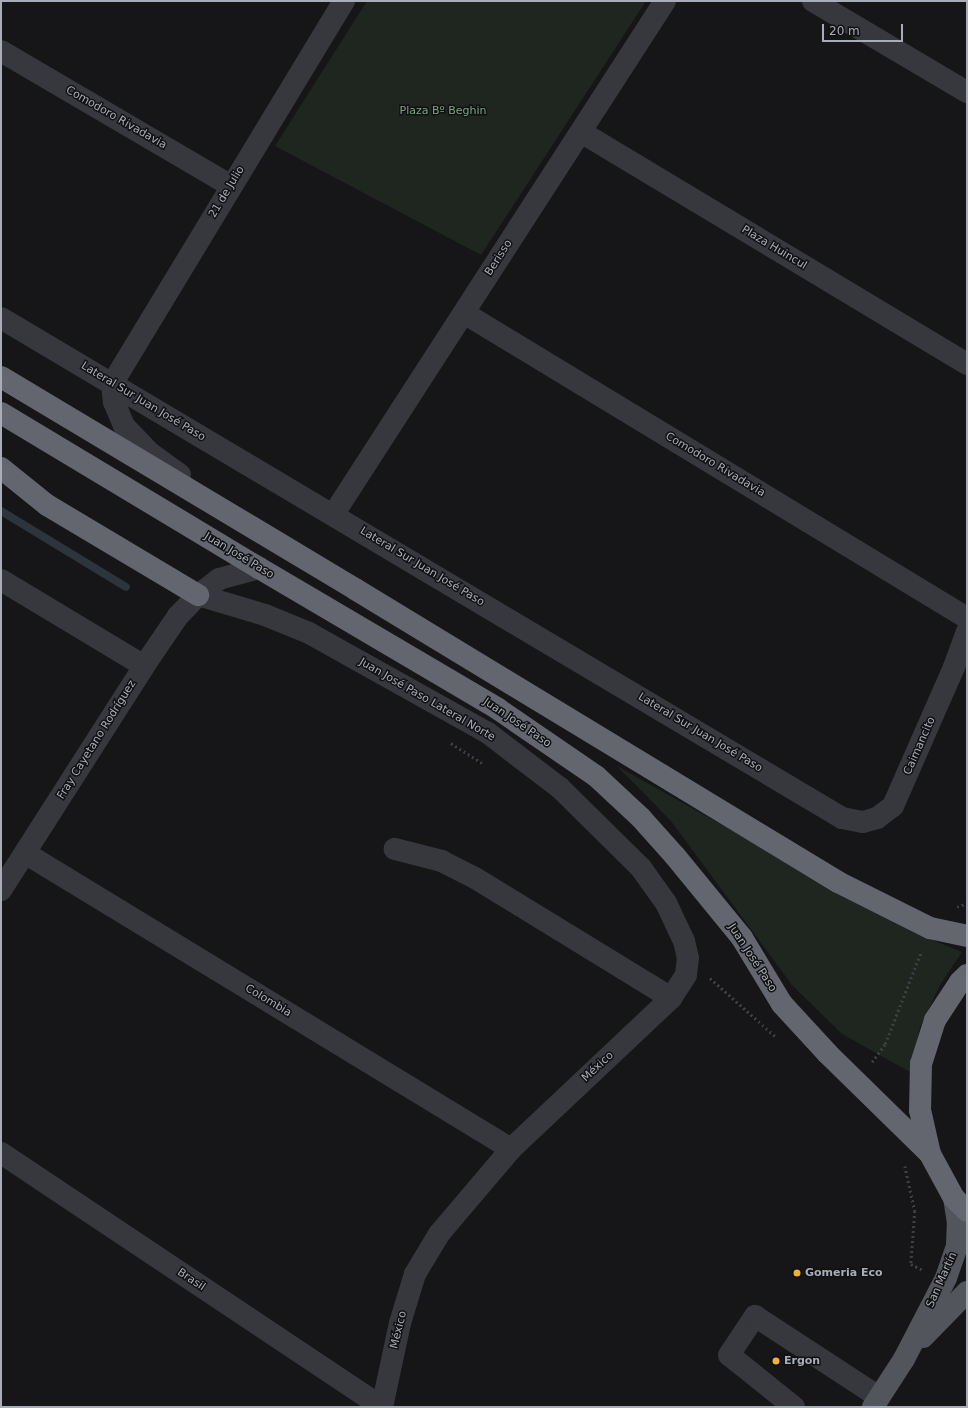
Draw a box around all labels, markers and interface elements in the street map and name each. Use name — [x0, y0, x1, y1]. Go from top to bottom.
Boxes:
scale bar — [824, 16, 905, 42]
text: 20 m — [829, 24, 860, 38]
street label: Comodoro Rivadavia — [63, 84, 169, 152]
park label: Plaza Bº Beghin — [400, 104, 486, 118]
street label: 21 de Julio — [206, 164, 248, 220]
street label: Plaza Huincul — [739, 223, 809, 273]
street label: Berisso — [483, 238, 515, 278]
street label: Lateral Sur Juan José Paso — [79, 360, 207, 444]
street label: Comodoro Rivadavia — [663, 430, 767, 500]
street label: Lateral Sur Juan José Paso — [358, 525, 486, 609]
street label: Juan José Paso — [202, 530, 276, 582]
street label: Juan José Paso Lateral Norte — [357, 656, 497, 744]
street label: Fray Cayetano Rodríguez — [55, 678, 139, 802]
street label: Lateral Sur Juan José Paso — [636, 691, 764, 775]
street label: Juan José Paso — [481, 696, 553, 750]
street label: Caimancito — [901, 715, 939, 777]
street label: Juan José Paso — [725, 921, 779, 995]
street label: Colombia — [242, 982, 294, 1020]
street label: México — [579, 1049, 617, 1085]
street label: San Martín — [924, 1250, 960, 1310]
street label: Brasil — [175, 1266, 207, 1294]
place label: Gomeria Eco — [805, 1266, 883, 1280]
marker: Gomeria Eco — [792, 1268, 802, 1278]
street label: México — [388, 1310, 410, 1350]
place label: Ergon — [784, 1354, 820, 1368]
marker: Ergon — [771, 1356, 781, 1366]

